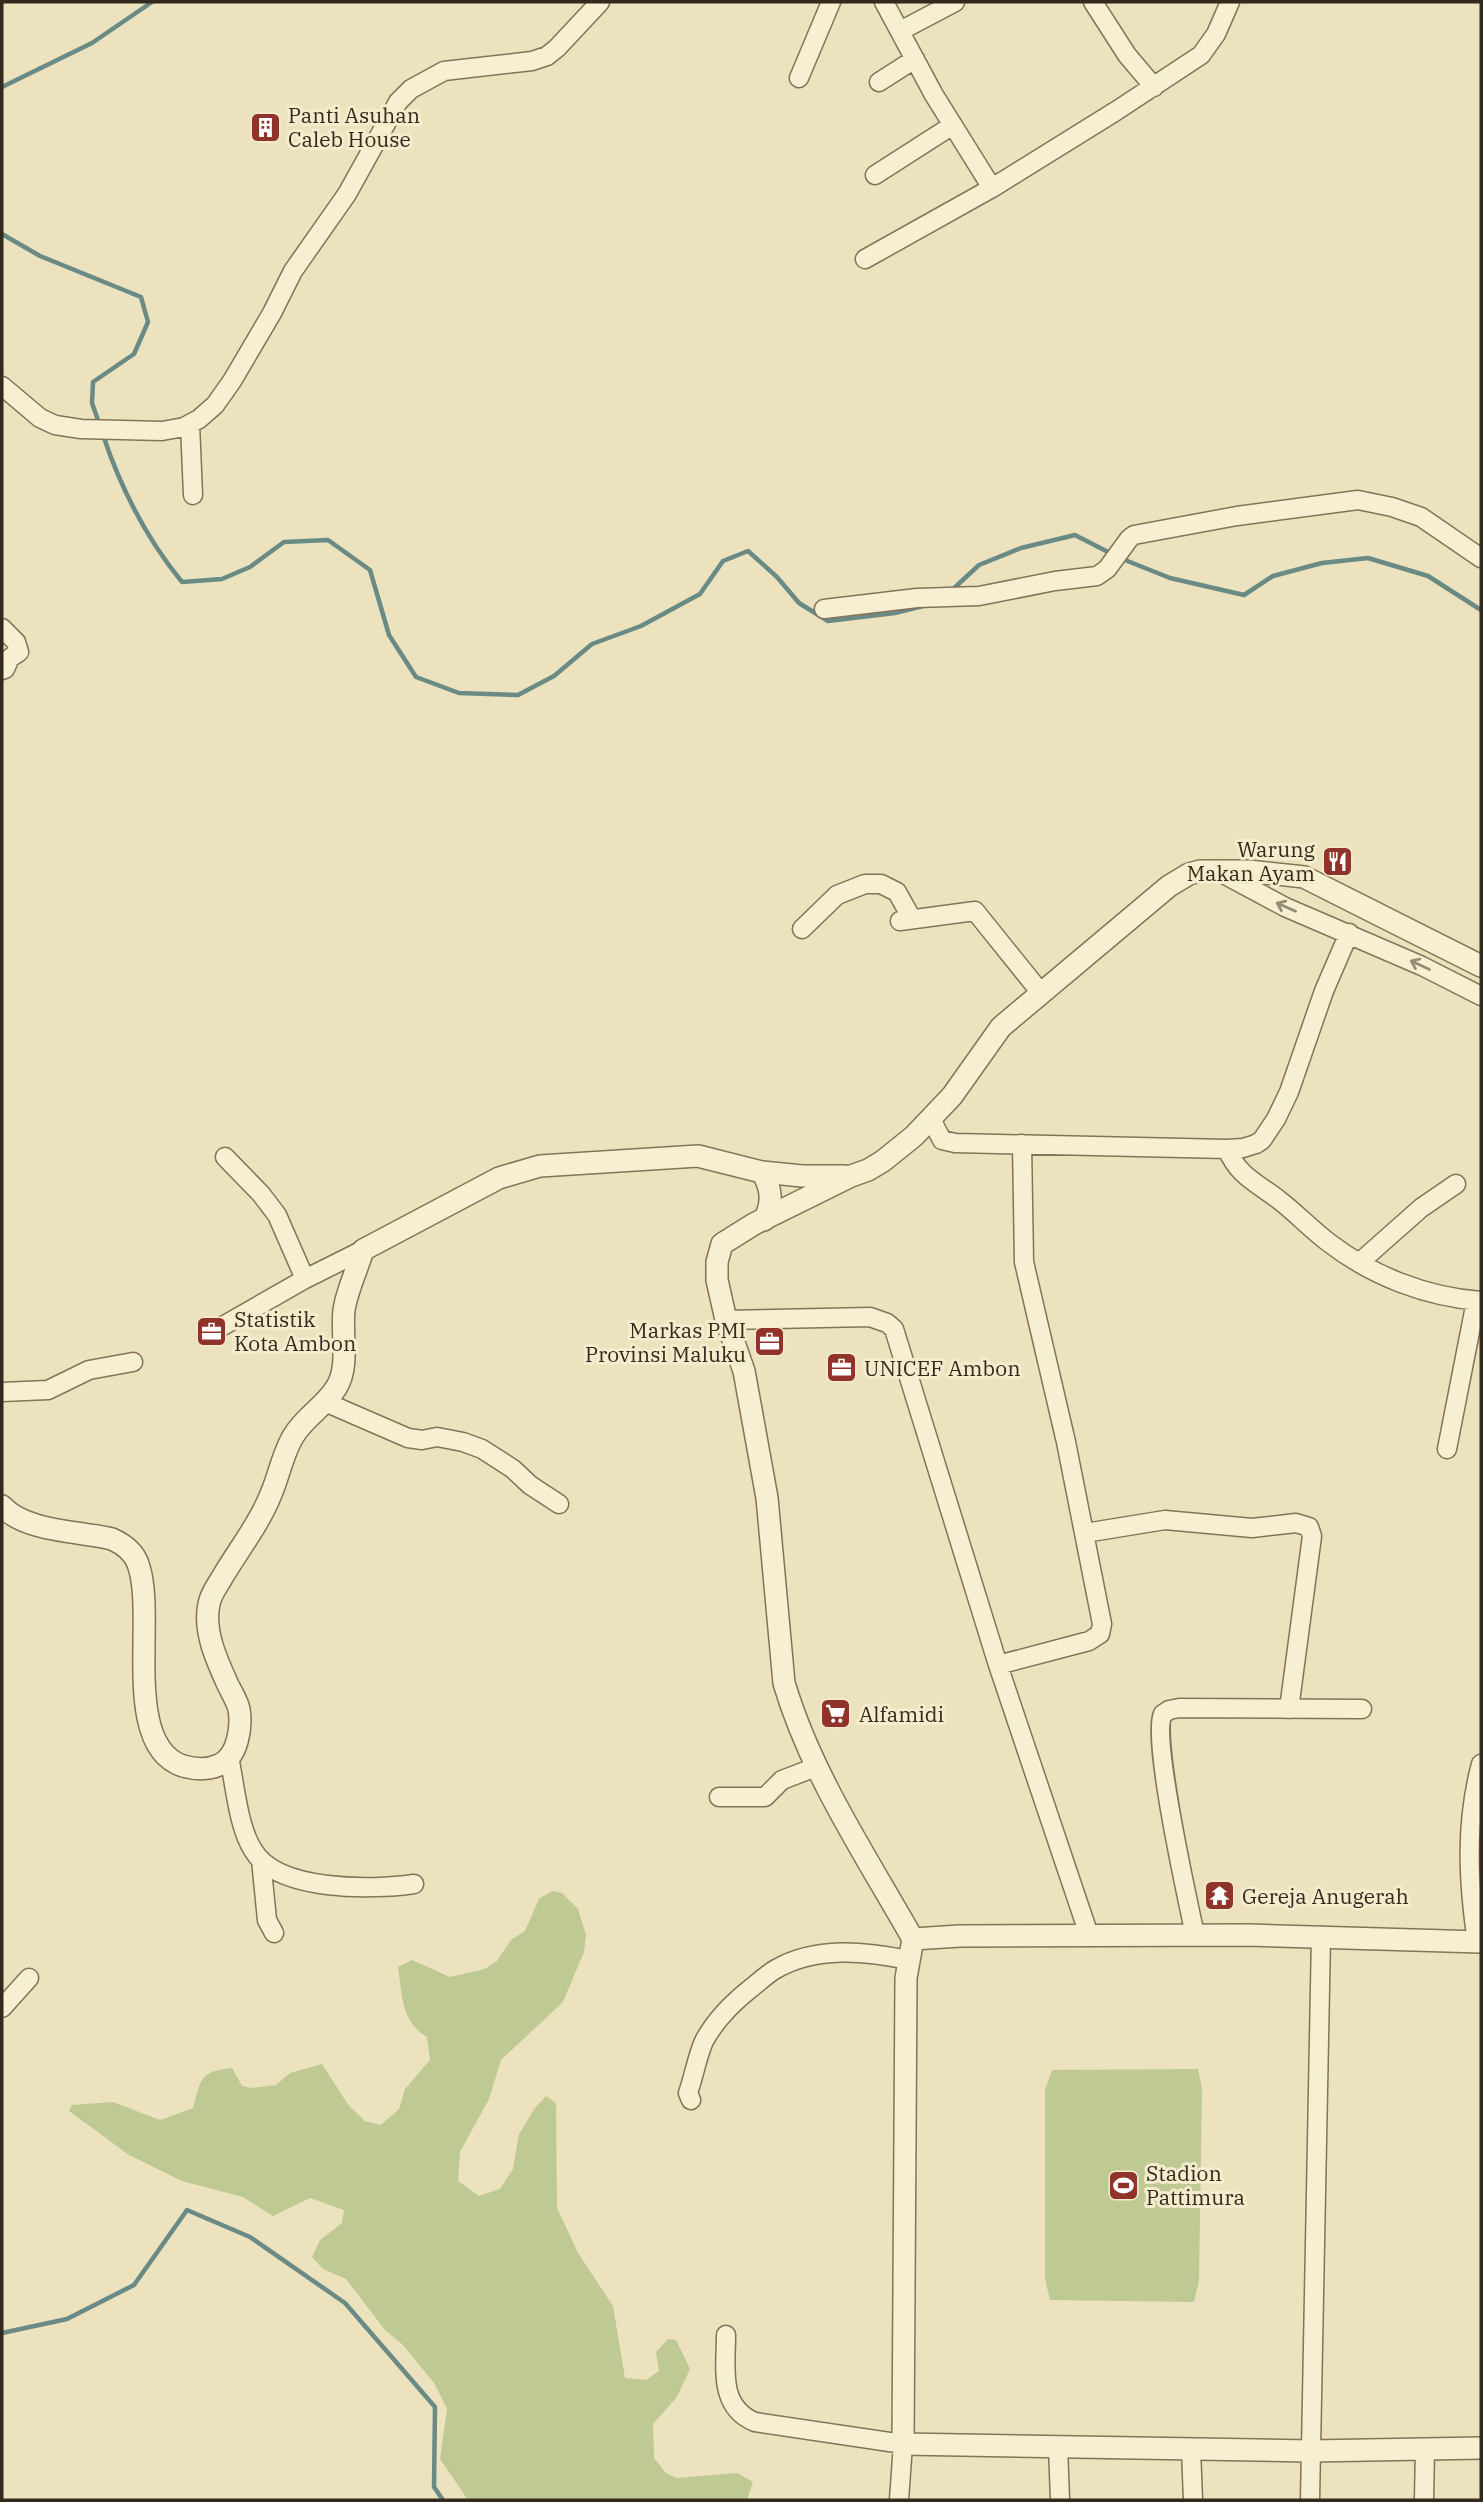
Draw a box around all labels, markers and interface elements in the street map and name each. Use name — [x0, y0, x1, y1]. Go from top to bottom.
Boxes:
place label: Panti Asuhan Caleb House — [288, 101, 420, 153]
building icon: Panti Asuhan Caleb House — [248, 110, 282, 144]
place label: Warung Makan Ayam — [1187, 835, 1316, 887]
restaurant icon: Warung Makan Ayam — [1321, 844, 1355, 878]
one-way arrow — [1276, 900, 1297, 913]
one-way arrow — [1410, 958, 1431, 971]
place label: Statistik Kota Ambon — [234, 1305, 356, 1357]
office icon: Statistik Kota Ambon — [194, 1314, 228, 1348]
place label: Markas PMI Provinsi Maluku — [585, 1316, 746, 1368]
office icon: Markas PMI Provinsi Maluku — [752, 1325, 786, 1359]
office icon: UNICEF Ambon — [824, 1351, 858, 1385]
place label: UNICEF Ambon — [864, 1354, 1021, 1382]
supermarket icon: Alfamidi — [819, 1697, 853, 1731]
place label: Alfamidi — [859, 1700, 944, 1728]
temple icon: Gereja Anugerah — [1202, 1879, 1236, 1913]
place label: Gereja Anugerah — [1242, 1882, 1409, 1910]
place label: Stadion Pattimura — [1146, 2159, 1245, 2211]
sports icon: Stadion Pattimura — [1106, 2168, 1140, 2202]

